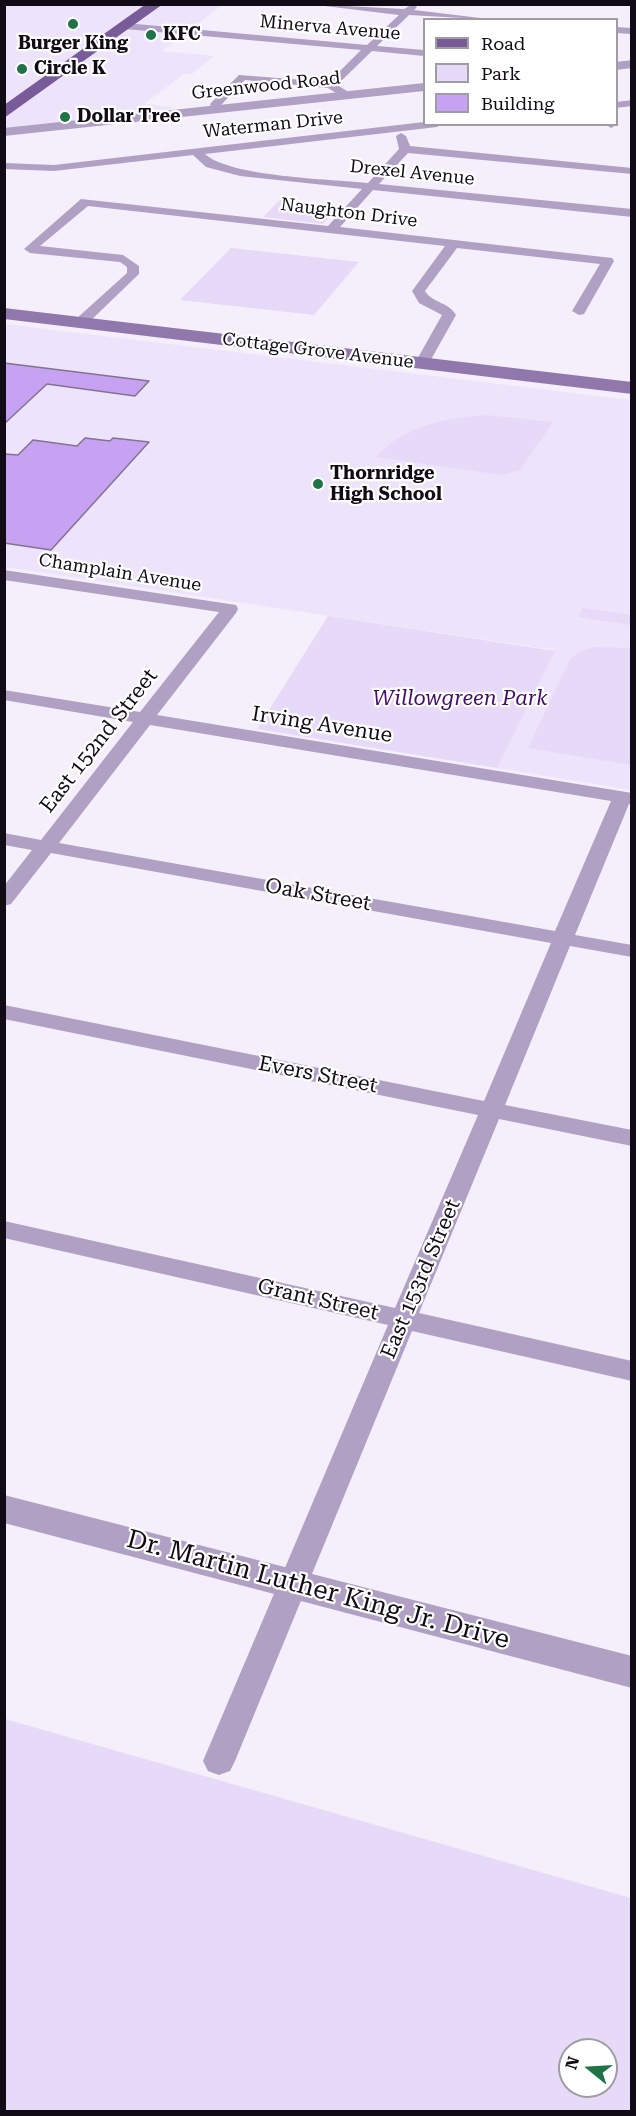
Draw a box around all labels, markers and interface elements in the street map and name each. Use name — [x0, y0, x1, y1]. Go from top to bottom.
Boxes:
street label: Minerva Avenue — [259, 11, 401, 45]
marker: Burger King — [66, 17, 80, 31]
legend — [423, 18, 618, 126]
place label: KFC — [163, 24, 201, 46]
marker: KFC — [144, 28, 158, 42]
place label: Burger King — [18, 33, 128, 55]
text: Road — [481, 33, 525, 54]
place label: Circle K — [34, 58, 106, 80]
marker: Circle K — [15, 62, 29, 76]
text: Park — [481, 63, 521, 84]
street label: Greenwood Road — [191, 67, 341, 105]
text: Building — [481, 93, 555, 114]
place label: Dollar Tree — [77, 106, 181, 128]
street label: Waterman Drive — [202, 107, 344, 143]
marker: Dollar Tree — [58, 110, 72, 124]
street label: Drexel Avenue — [349, 156, 475, 190]
street label: Naughton Drive — [279, 194, 419, 232]
street label: Cottage Grove Avenue — [221, 329, 415, 373]
place label: Thornridge High School — [330, 463, 442, 506]
marker: Thornridge High School — [311, 477, 325, 491]
street label: Champlain Avenue — [37, 549, 203, 597]
street label: East 152nd Street — [35, 664, 163, 818]
park label: Willowgreen Park — [372, 686, 548, 712]
street label: Irving Avenue — [250, 701, 394, 749]
street label: Oak Street — [263, 873, 373, 917]
street label: Evers Street — [256, 1051, 380, 1099]
street label: East 153rd Street — [376, 1195, 466, 1363]
street label: Grant Street — [255, 1274, 381, 1326]
street label: Dr. Martin Luther King Jr. Drive — [123, 1524, 513, 1656]
north arrow — [558, 2038, 618, 2098]
text: N — [561, 2054, 583, 2072]

